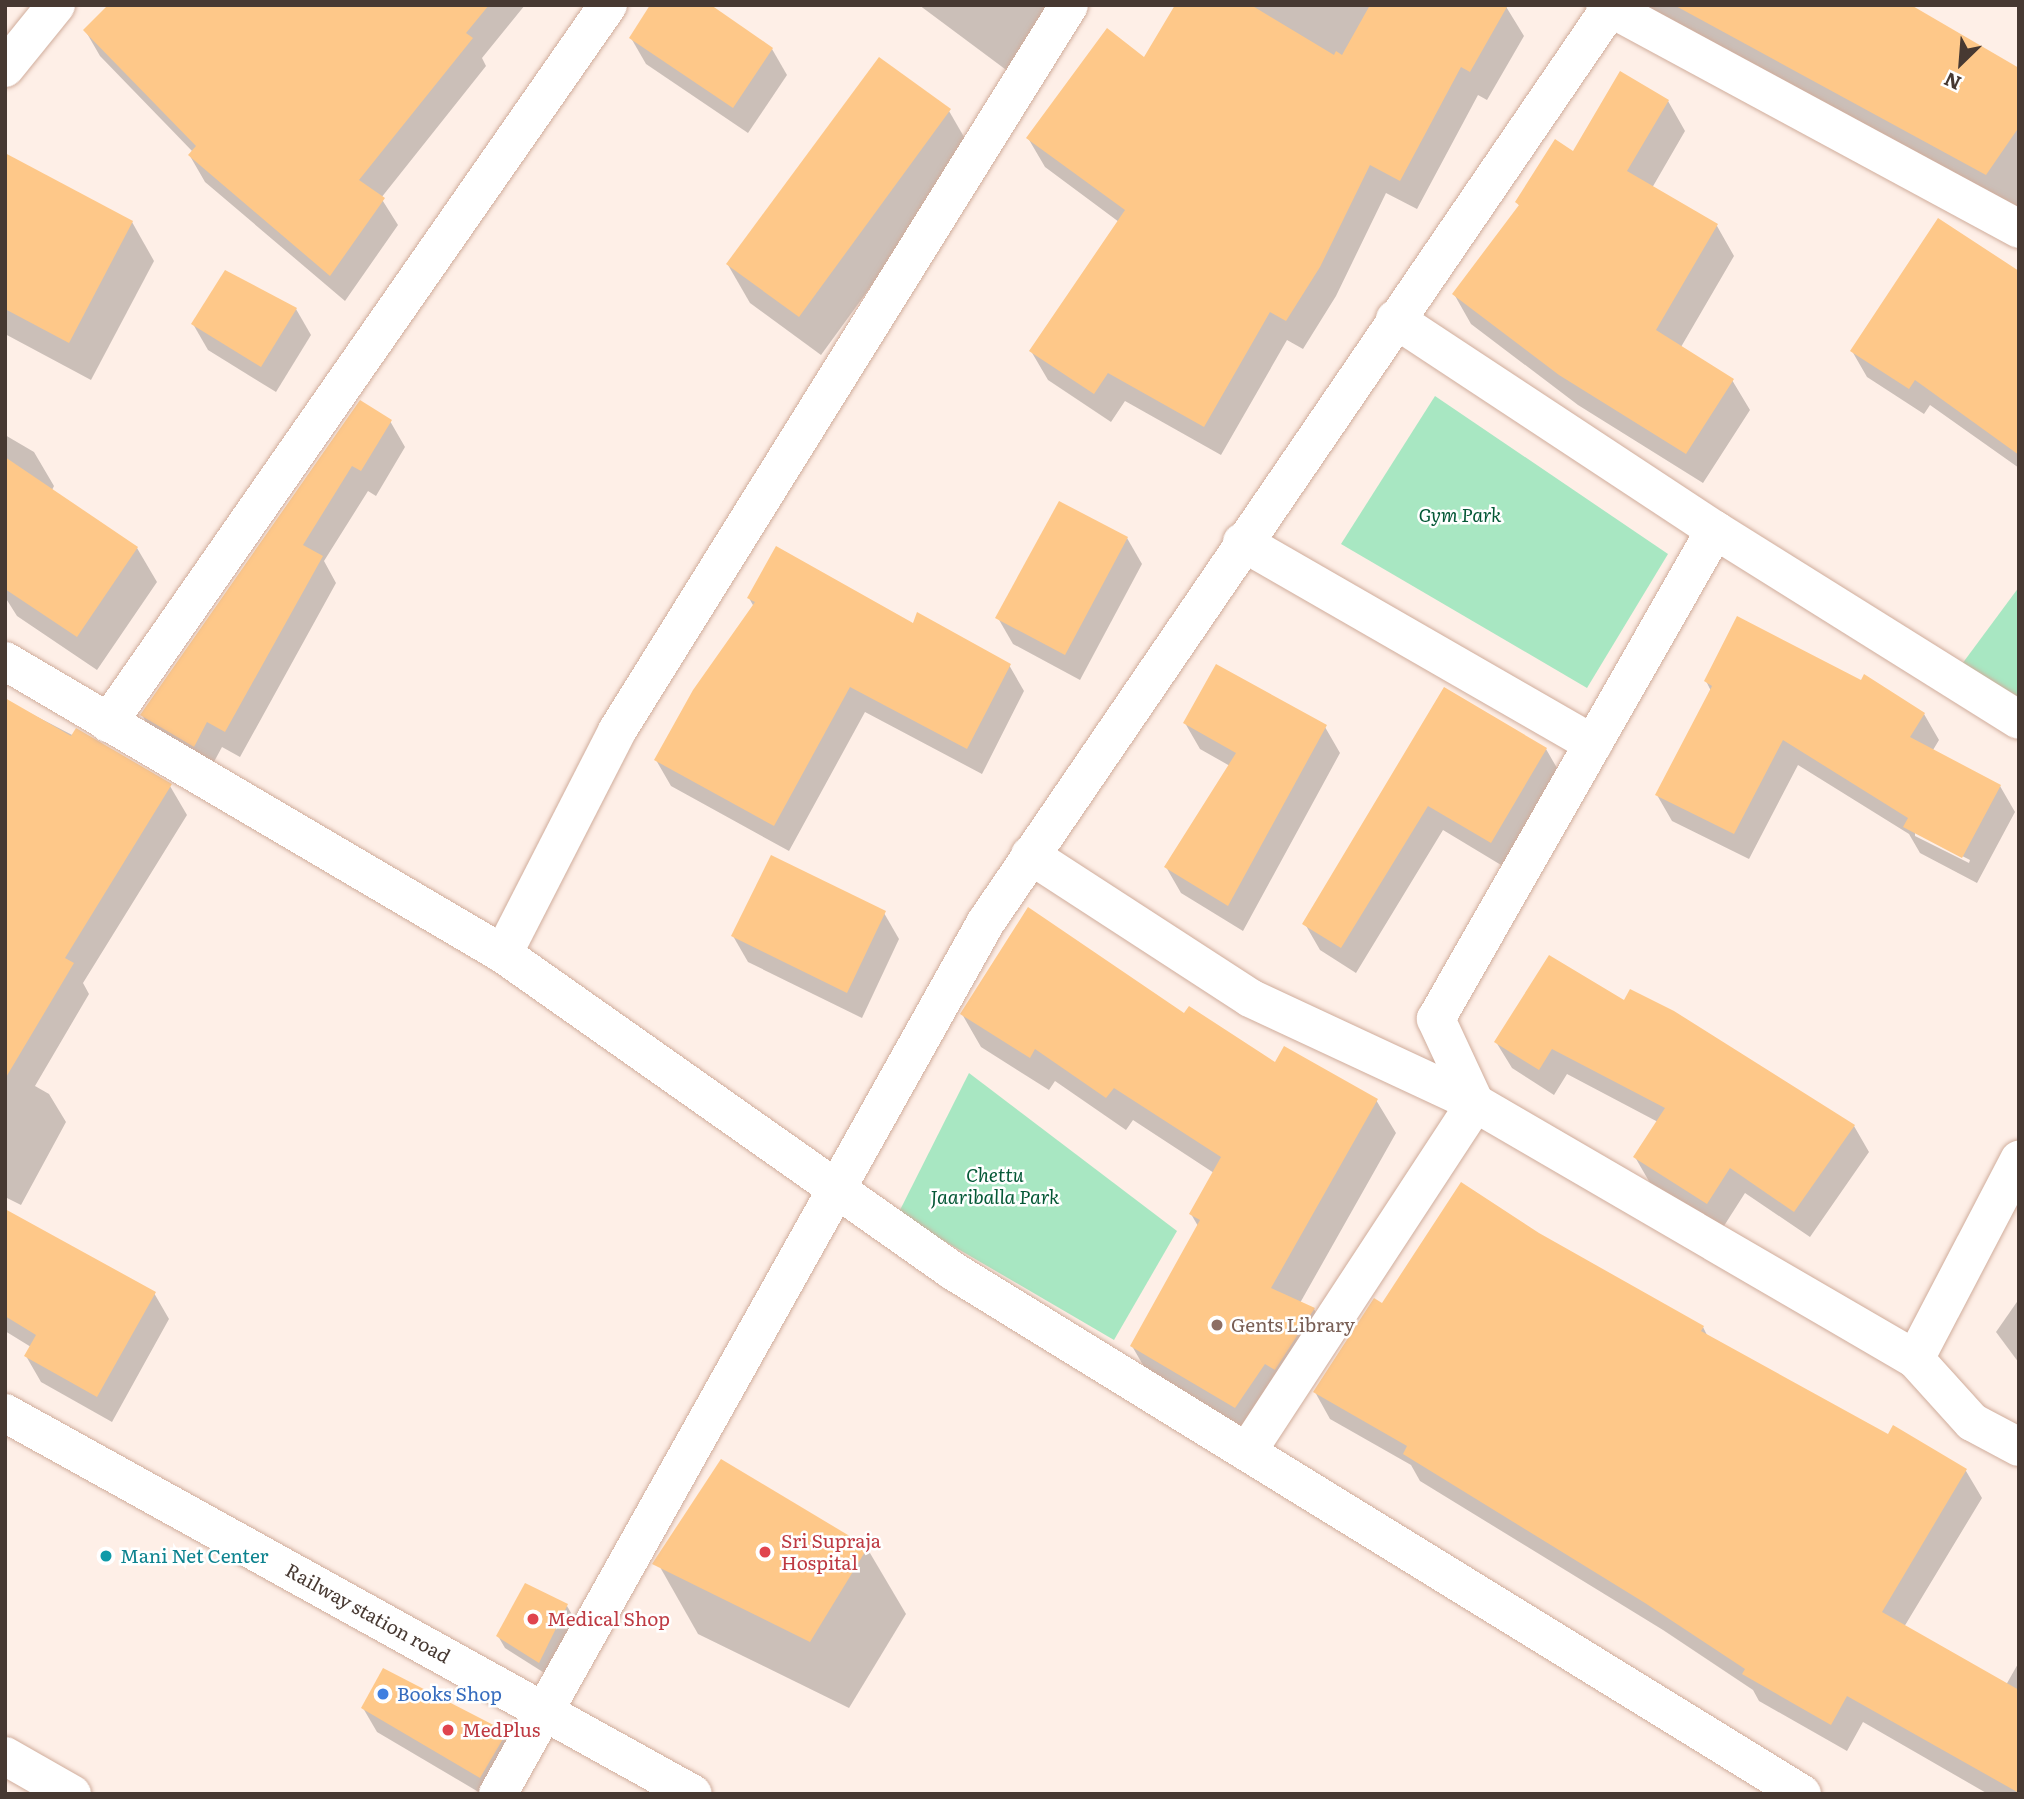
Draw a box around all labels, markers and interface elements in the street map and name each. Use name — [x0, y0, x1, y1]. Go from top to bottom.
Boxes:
north arrow — [1926, 28, 1996, 98]
text: N — [1939, 66, 1965, 98]
park label: Gym Park — [1418, 504, 1502, 526]
park label: Chettu Jaariballa Park — [931, 1164, 1059, 1208]
place label: Gents Library — [1231, 1314, 1355, 1336]
marker: Gents Library — [1209, 1317, 1225, 1333]
place label: Sri Supraja Hospital — [781, 1530, 881, 1574]
marker: Sri Supraja Hospital — [755, 1542, 775, 1562]
place label: Mani Net Center — [120, 1545, 269, 1567]
marker: Mani Net Center — [98, 1548, 114, 1564]
street label: Railway station road — [282, 1558, 454, 1668]
place label: Medical Shop — [547, 1608, 670, 1630]
marker: Medical Shop — [525, 1611, 541, 1627]
place label: Books Shop — [397, 1683, 502, 1705]
marker: Books Shop — [375, 1686, 391, 1702]
place label: MedPlus — [462, 1719, 540, 1741]
marker: MedPlus — [440, 1722, 456, 1738]

